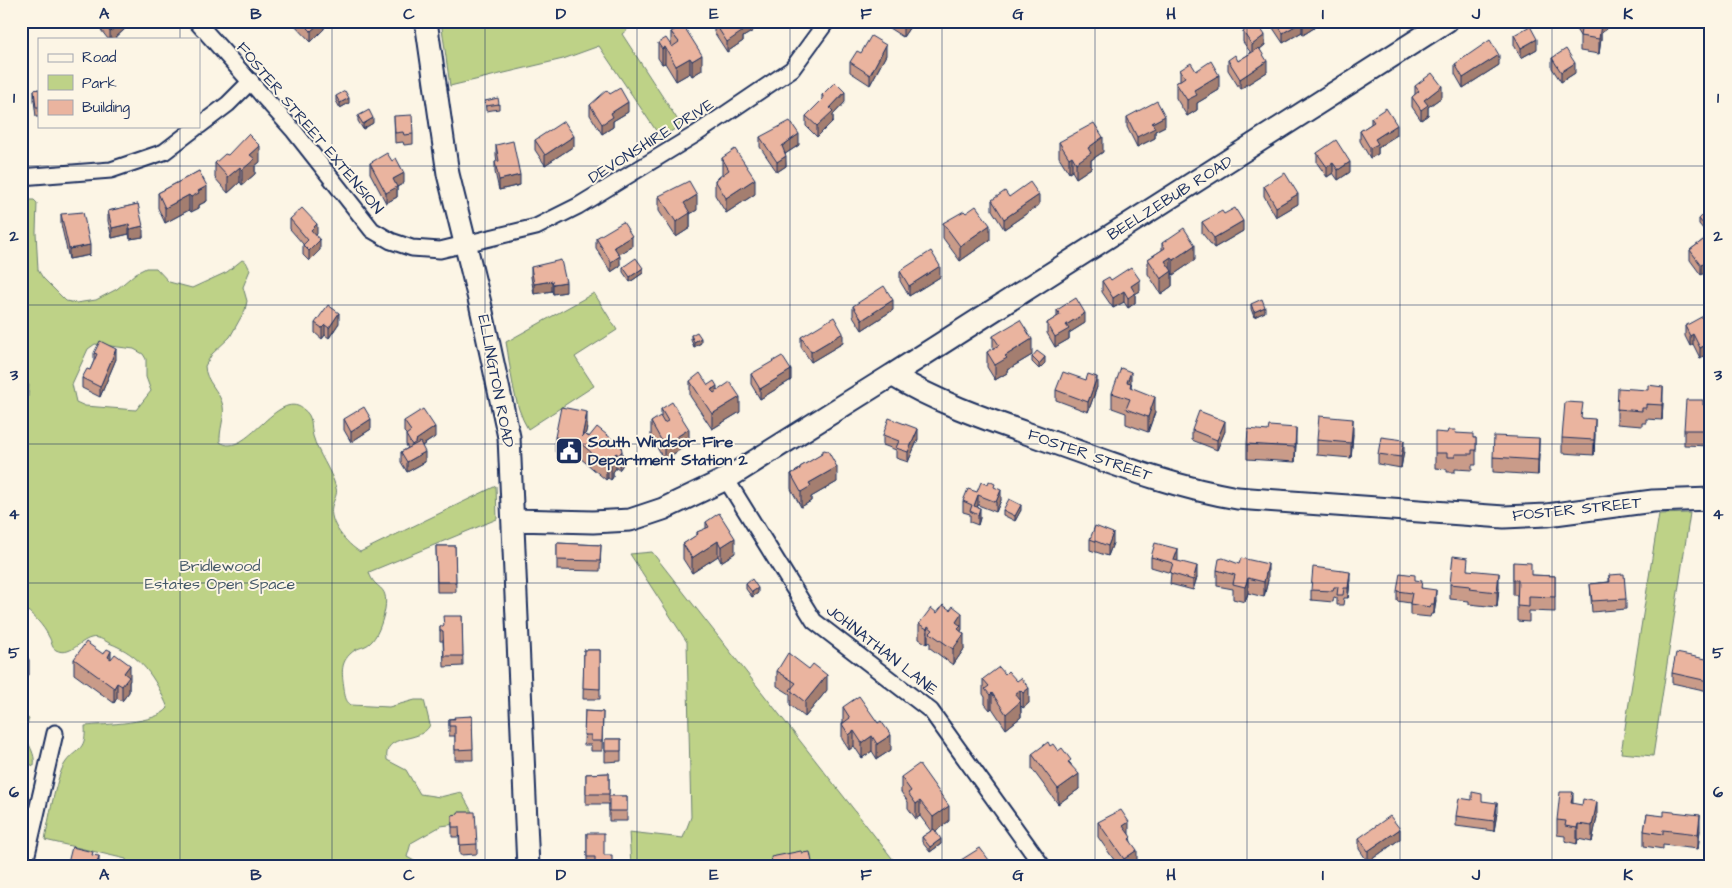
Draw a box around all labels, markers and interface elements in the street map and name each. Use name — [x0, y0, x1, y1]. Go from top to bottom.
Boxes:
text: A — [99, 3, 110, 25]
text: B — [250, 3, 262, 25]
text: C — [403, 3, 415, 25]
text: D — [556, 3, 567, 25]
text: E — [709, 3, 719, 25]
text: F — [860, 3, 872, 25]
text: G — [1012, 3, 1024, 25]
text: H — [1166, 3, 1176, 25]
text: I — [1322, 3, 1324, 25]
text: J — [1471, 3, 1481, 25]
text: K — [1623, 3, 1633, 25]
street label: FOSTER STREET EXTENSION — [231, 37, 389, 219]
legend — [38, 38, 200, 128]
text: Road — [82, 47, 117, 68]
text: Park — [82, 73, 117, 94]
text: 1 — [13, 87, 16, 109]
text: 1 — [1717, 87, 1720, 109]
street label: DEVONSHIRE DRIVE — [584, 93, 718, 188]
text: Building — [82, 97, 130, 119]
street label: BEELZEBUB ROAD — [1103, 150, 1237, 246]
text: 2 — [8, 225, 19, 247]
text: 2 — [1712, 225, 1723, 247]
street label: ELLINGTON ROAD — [472, 313, 520, 449]
text: 3 — [9, 364, 19, 386]
text: 3 — [1713, 364, 1723, 386]
street label: FOSTER STREET — [1025, 423, 1155, 487]
place label: South Windsor Fire Department Station 2 — [587, 431, 749, 471]
public building icon: South Windsor Fire Department Station 2 — [554, 436, 584, 466]
street label: FOSTER STREET — [1511, 491, 1643, 527]
text: 4 — [9, 503, 20, 525]
text: 4 — [1713, 503, 1724, 525]
park label: Bridlewood Estates Open Space — [145, 555, 296, 595]
street label: JOHNATHAN LANE — [822, 599, 943, 701]
text: 5 — [8, 642, 20, 664]
text: 5 — [1712, 642, 1724, 664]
text: 6 — [9, 781, 19, 803]
text: 6 — [1713, 781, 1723, 803]
text: A — [99, 864, 110, 886]
text: B — [250, 864, 262, 886]
text: C — [403, 864, 415, 886]
text: D — [556, 864, 567, 886]
text: E — [709, 864, 719, 886]
text: F — [860, 864, 872, 886]
text: G — [1012, 864, 1024, 886]
text: H — [1166, 864, 1176, 886]
text: I — [1322, 864, 1324, 886]
text: J — [1471, 864, 1481, 886]
text: K — [1623, 864, 1633, 886]

